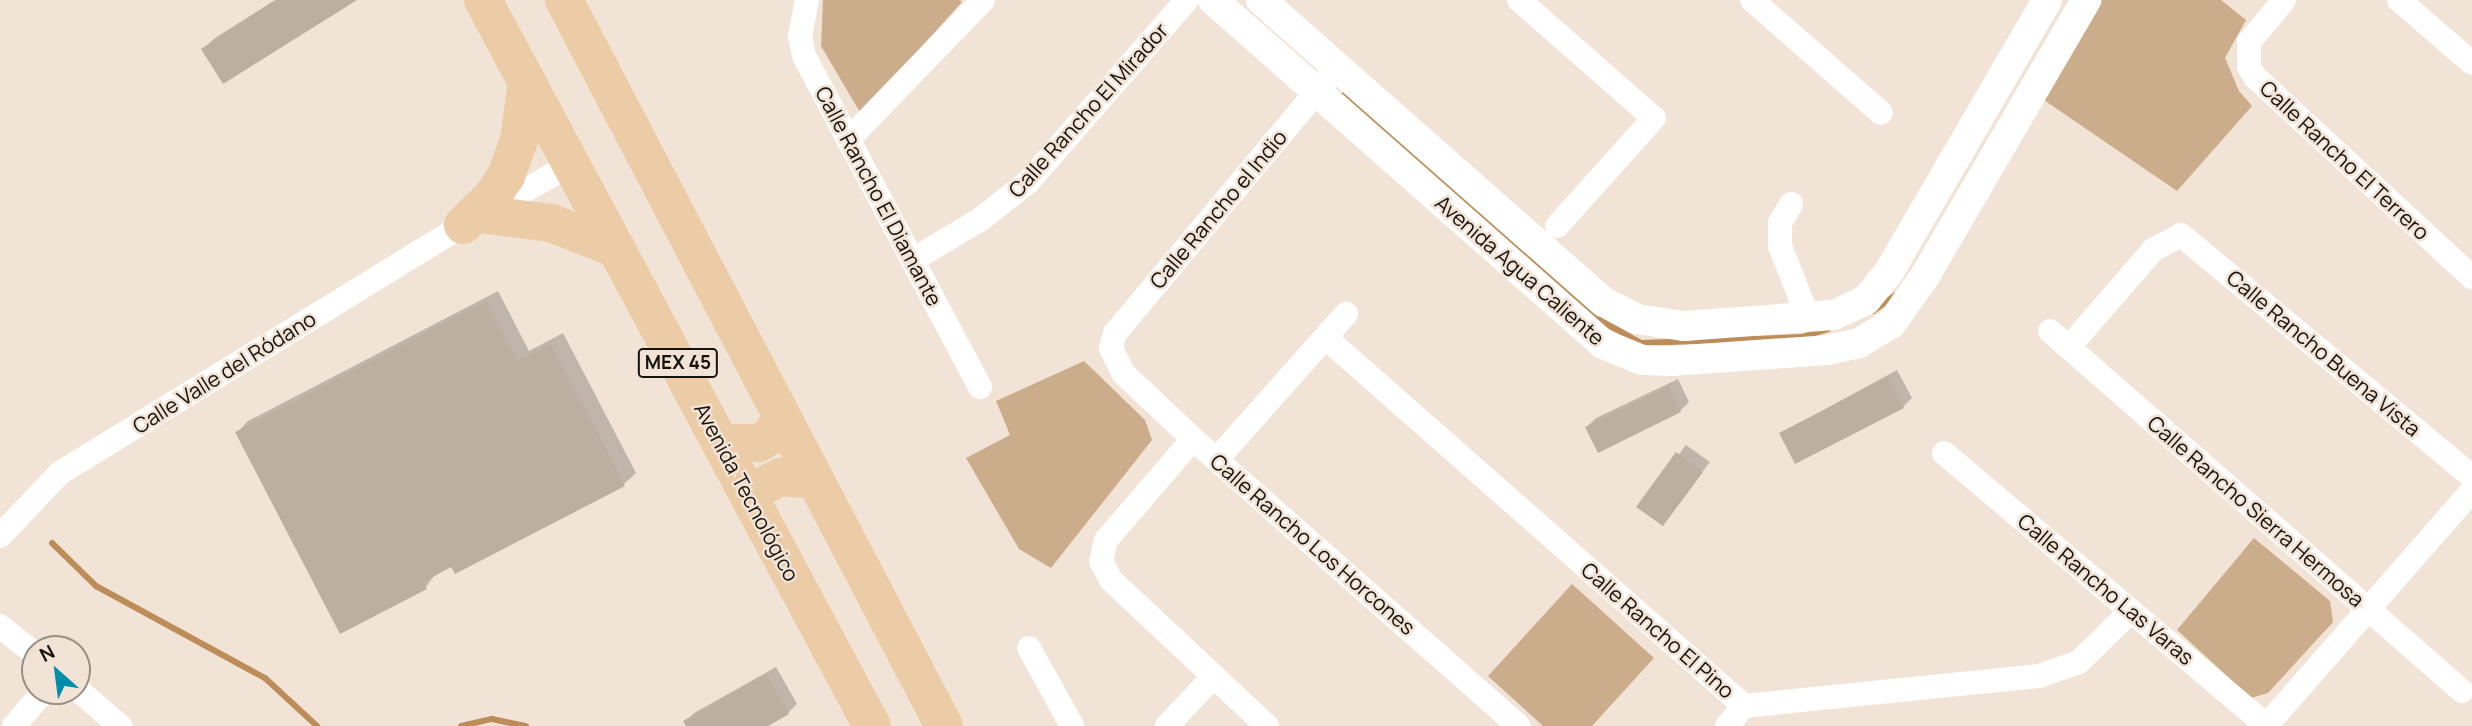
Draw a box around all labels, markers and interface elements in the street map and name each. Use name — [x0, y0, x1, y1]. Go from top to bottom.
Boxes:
street label: Calle Rancho El Mirador — [1003, 18, 1173, 202]
street label: Calle Rancho El Terrero — [2255, 75, 2435, 245]
street label: Calle Rancho El Diamante — [810, 82, 948, 310]
street label: Calle Rancho el Indio — [1144, 125, 1292, 293]
street label: Avenida Agua Caliente — [1430, 190, 1610, 350]
street label: Calle Rancho Buena Vista — [2222, 265, 2426, 441]
street label: Calle Valle del Ródano — [128, 305, 320, 439]
road number: MEX 45 — [638, 348, 718, 378]
street label: Avenida Tecnológico — [689, 399, 805, 585]
street label: Calle Rancho Sierra Hermosa — [2143, 410, 2369, 612]
street label: Calle Rancho Los Horcones — [1206, 448, 1420, 640]
street label: Calle Rancho Las Varas — [2013, 508, 2199, 670]
street label: Calle Rancho El Pino — [1576, 557, 1740, 703]
north arrow — [21, 635, 91, 705]
text: N — [35, 639, 59, 668]

